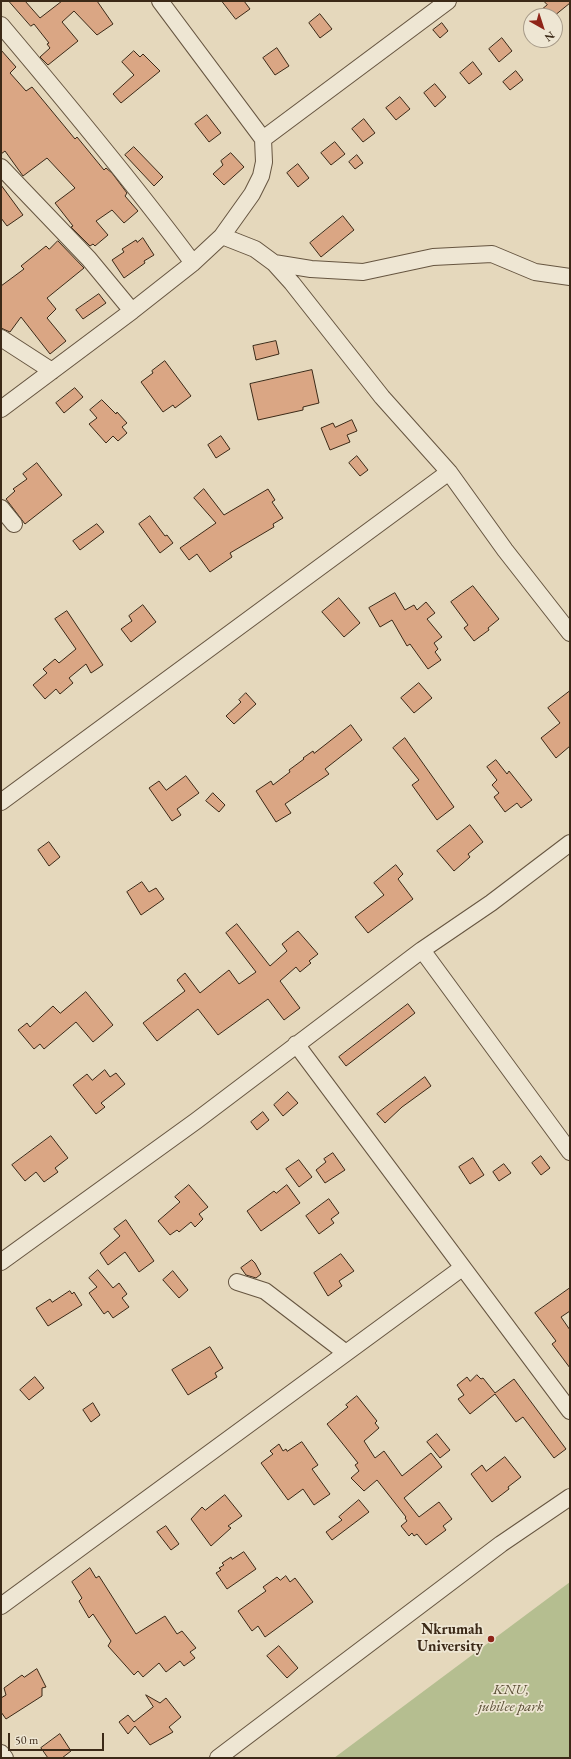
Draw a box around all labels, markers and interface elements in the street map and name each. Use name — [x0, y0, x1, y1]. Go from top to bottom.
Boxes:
north arrow — [523, 8, 563, 48]
text: N — [542, 28, 558, 45]
place label: Nkrumah University — [417, 1621, 483, 1656]
marker: Nkrumah University — [486, 1634, 496, 1644]
park label: KNU, jubilee park — [478, 1681, 544, 1716]
scale bar — [10, 1725, 106, 1751]
text: 50 m — [15, 1732, 38, 1748]

